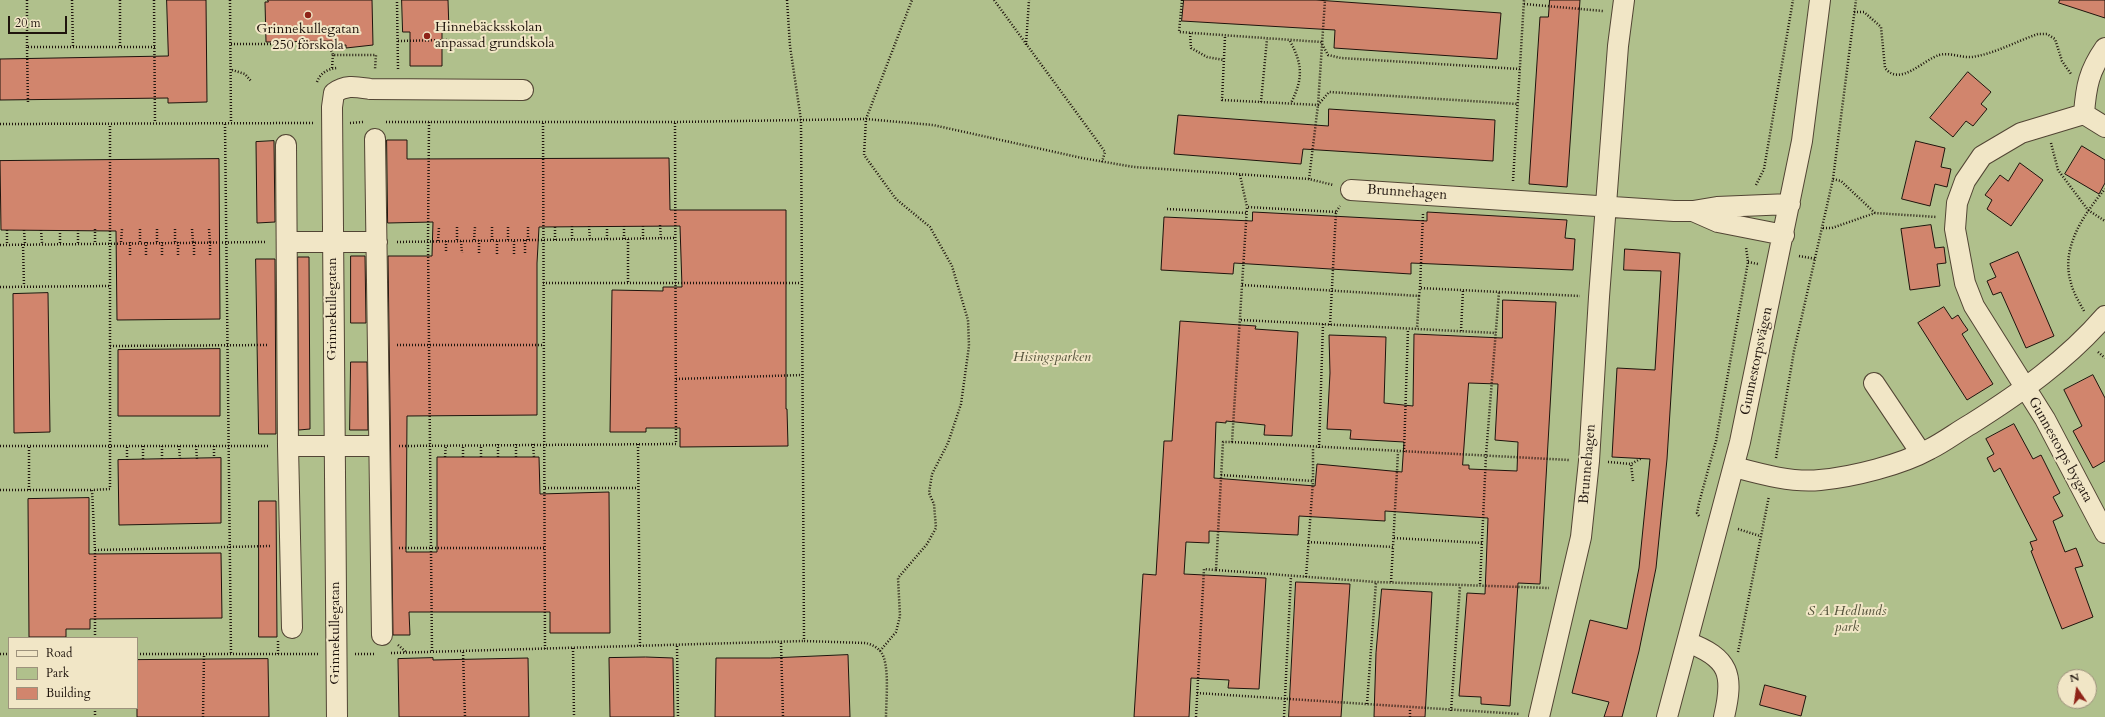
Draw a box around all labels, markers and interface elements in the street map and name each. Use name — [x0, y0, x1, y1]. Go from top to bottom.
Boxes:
scale bar — [10, 8, 69, 34]
marker: Grinnekullegatan 250 förskola — [303, 10, 313, 20]
text: 20 m — [15, 15, 41, 31]
place label: Hinnebäcksskolan anpassad grundskola — [435, 20, 555, 52]
place label: Grinnekullegatan 250 förskola — [256, 22, 360, 54]
marker: Hinnebäcksskolan anpassad grundskola — [422, 31, 432, 41]
street label: Brunnehagen — [1366, 182, 1448, 204]
street label: Grinnekullegatan — [325, 257, 341, 361]
street label: Gunnestorpsvägen — [1737, 305, 1777, 417]
park label: Hisingsparken — [1013, 350, 1091, 366]
street label: Gunnestorps bygata — [2024, 394, 2096, 506]
street label: Brunnehagen — [1576, 423, 1600, 505]
street label: Grinnekullegatan — [328, 581, 344, 685]
park label: S A Hedlunds park — [1808, 604, 1886, 636]
legend — [8, 637, 138, 709]
text: Road — [46, 645, 72, 661]
text: Park — [46, 665, 69, 681]
north arrow — [2057, 669, 2097, 709]
text: N — [2068, 669, 2081, 686]
text: Building — [46, 685, 90, 701]

